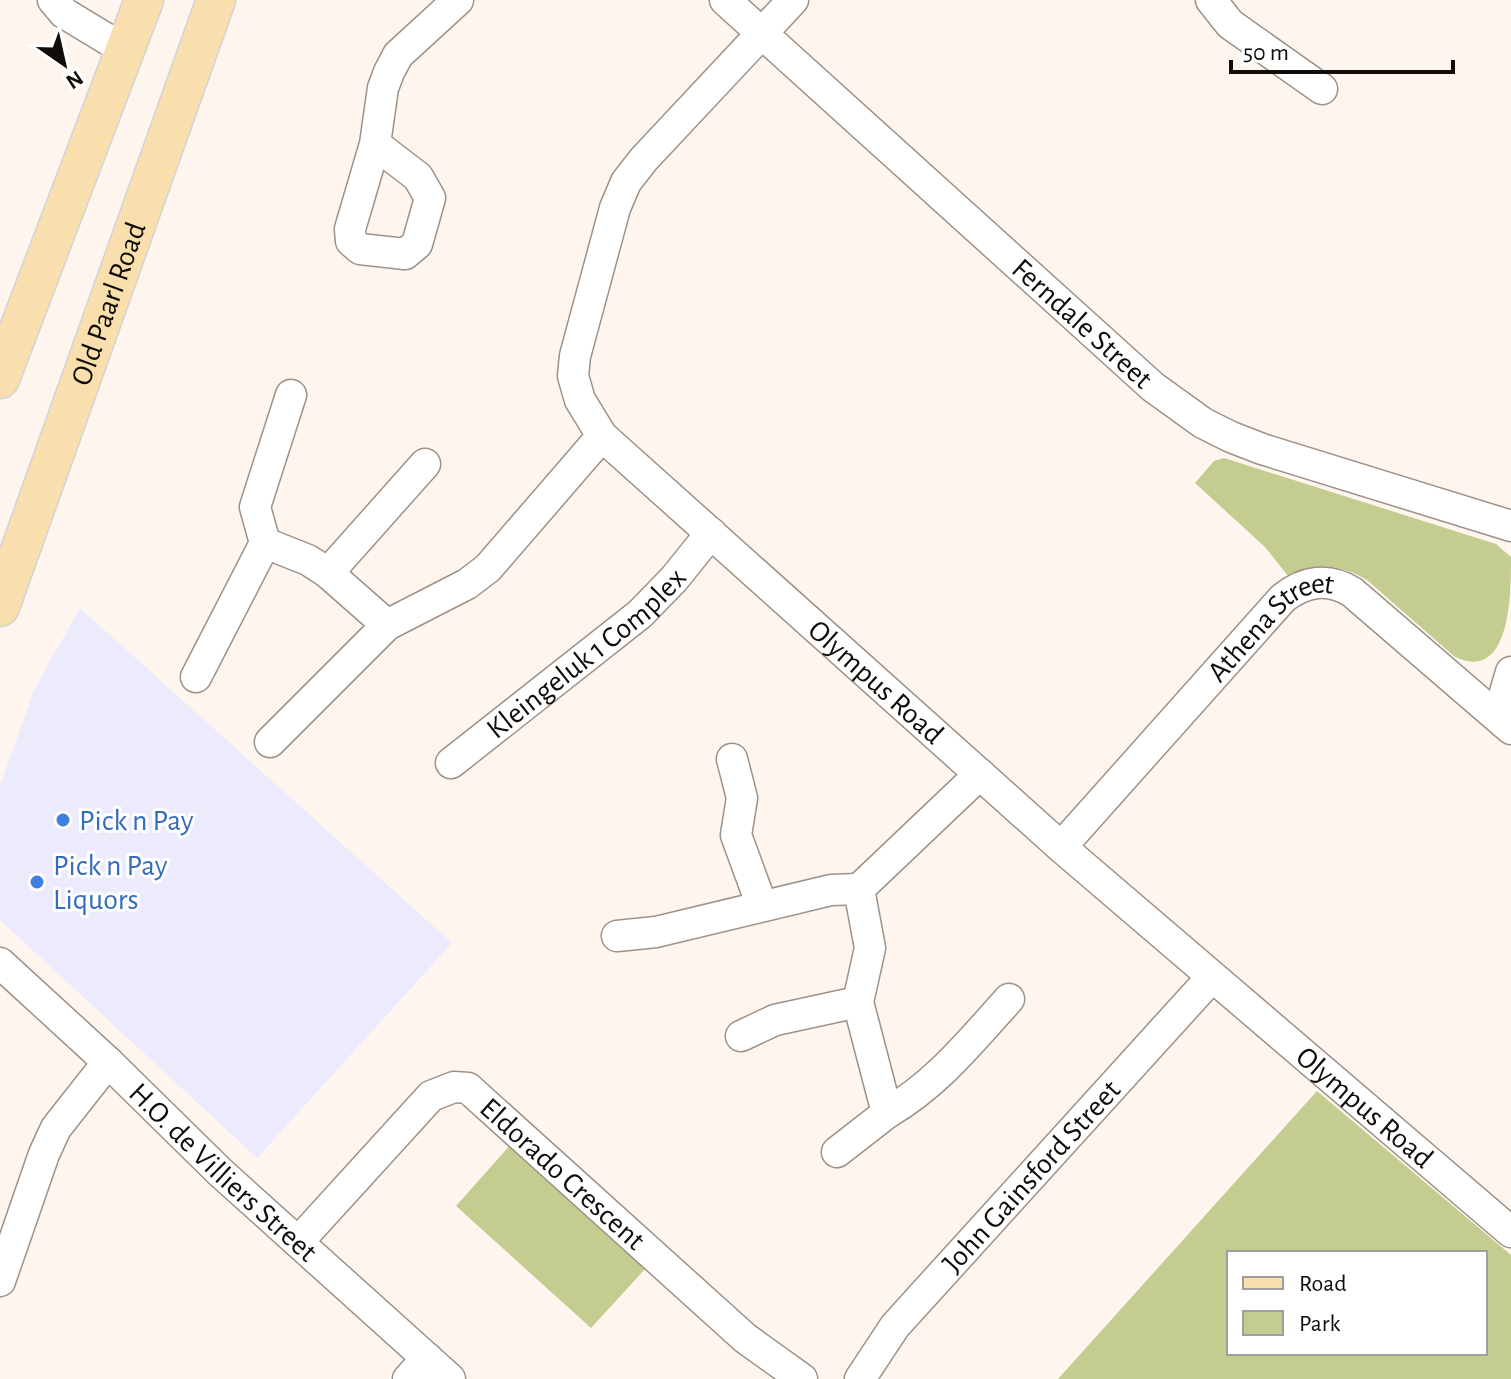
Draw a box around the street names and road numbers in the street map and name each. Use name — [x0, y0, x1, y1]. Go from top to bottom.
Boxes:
street label: Old Paarl Road — [66, 218, 152, 390]
street label: Ferndale Street — [1006, 253, 1158, 395]
street label: Kleingeluk 1 Complex — [481, 563, 692, 745]
street label: Athena Street — [1202, 568, 1337, 688]
street label: Olympus Road — [802, 615, 949, 750]
street label: Olympus Road — [1290, 1041, 1438, 1174]
street label: John Gainsford Street — [937, 1074, 1127, 1279]
street label: H.O. de Villiers Street — [123, 1078, 323, 1268]
street label: Eldorado Crescent — [474, 1093, 651, 1256]

